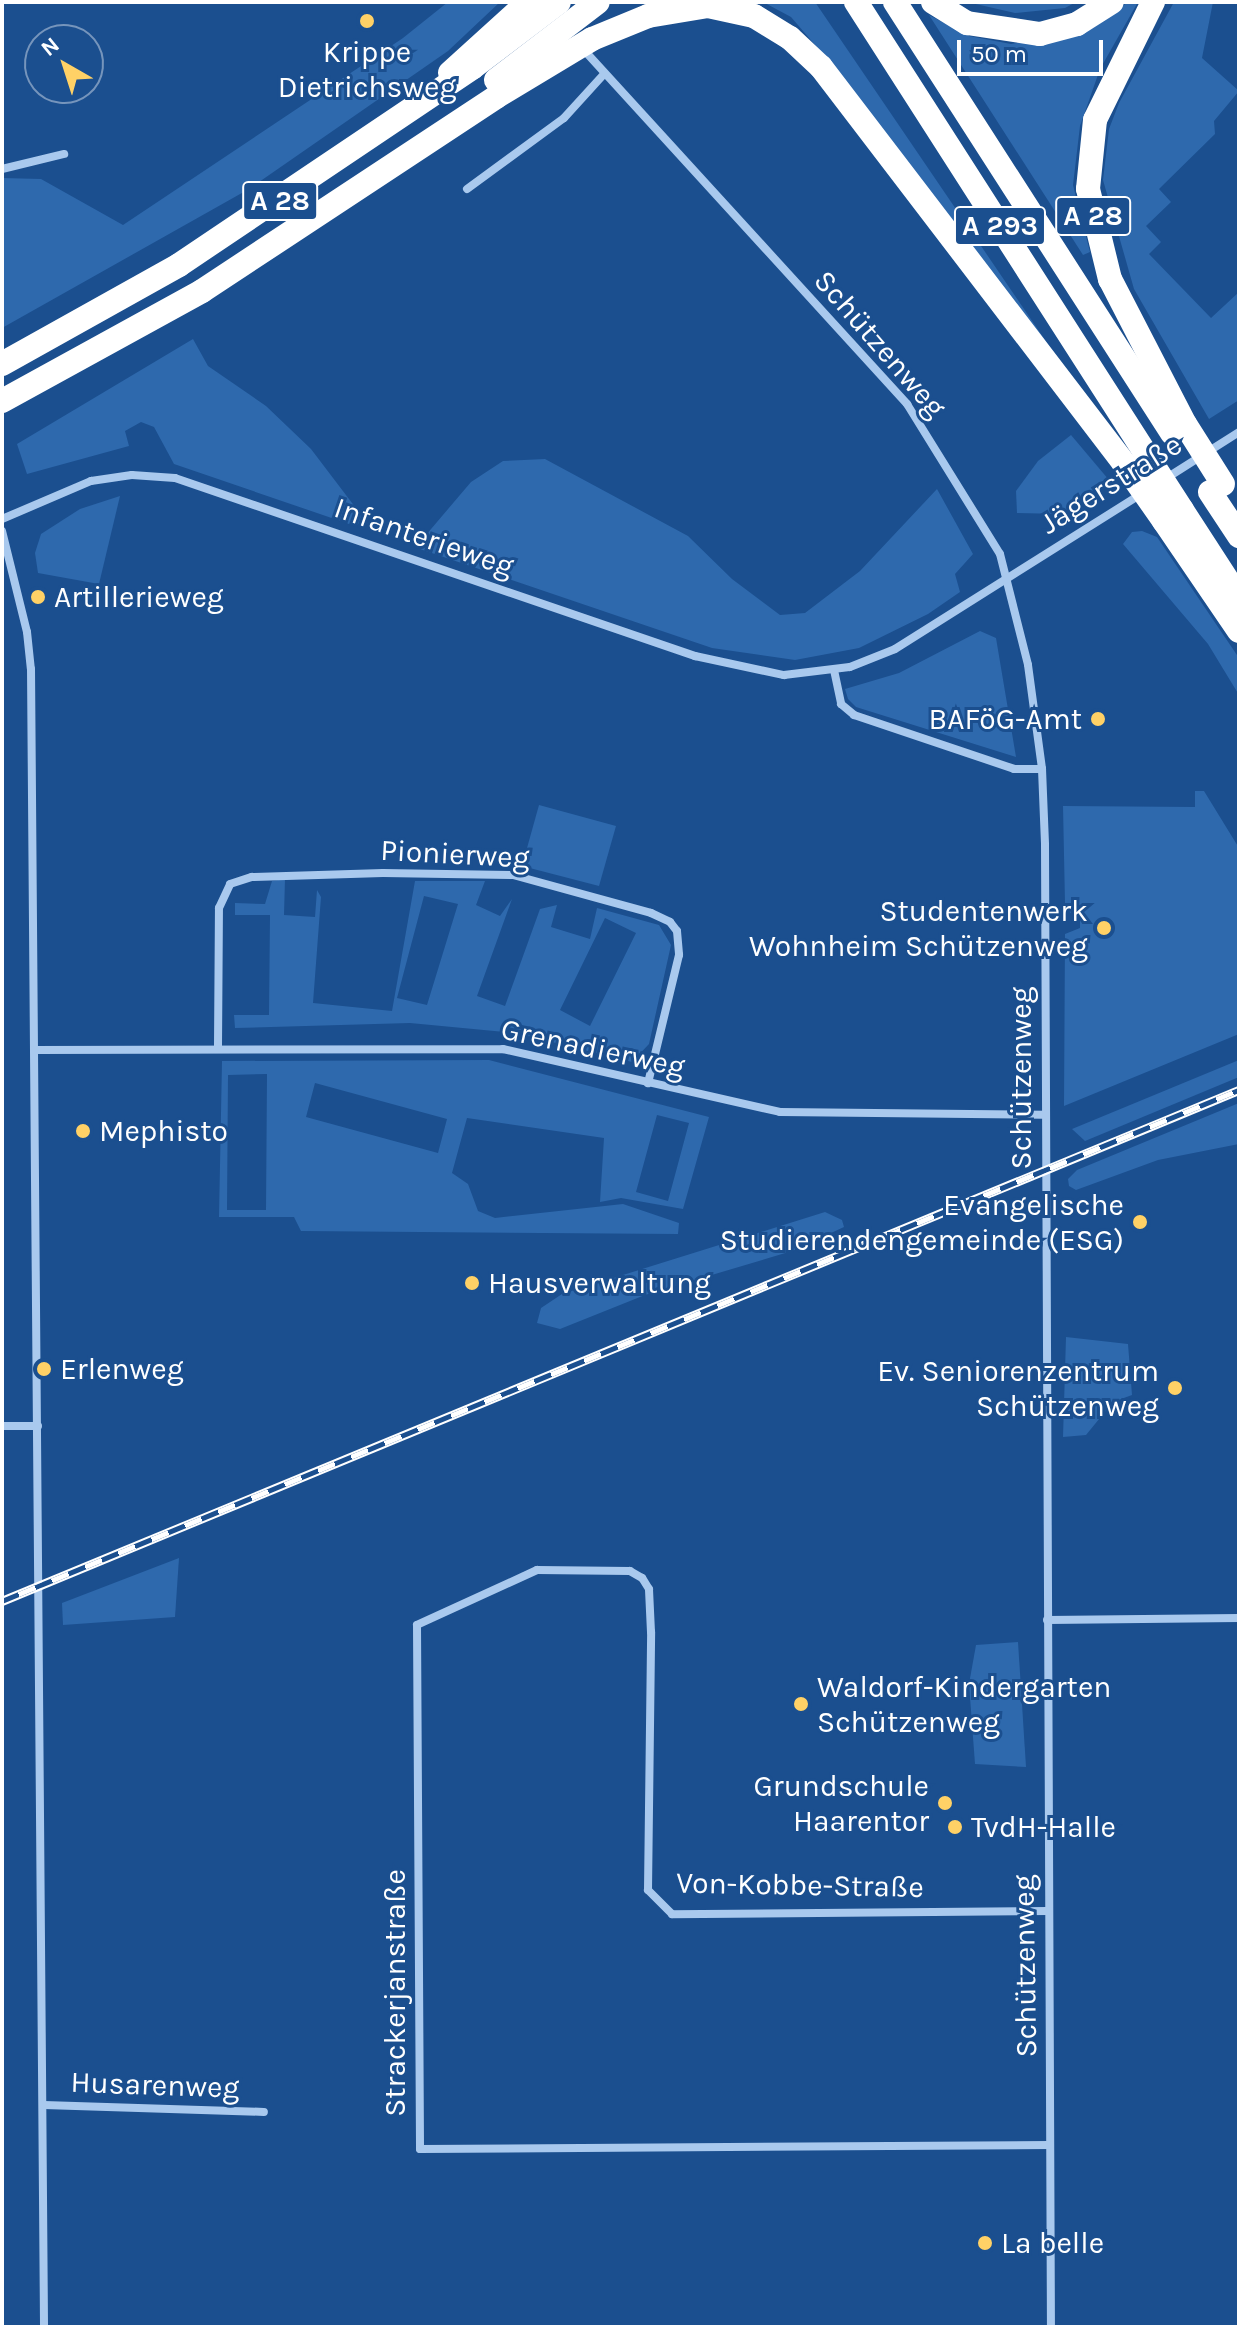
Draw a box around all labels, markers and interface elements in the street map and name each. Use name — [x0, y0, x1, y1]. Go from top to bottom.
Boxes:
marker: Krippe Dietrichsweg — [358, 12, 376, 30]
north arrow — [24, 24, 104, 104]
scale bar — [961, 24, 1107, 74]
text: N — [36, 32, 64, 62]
place label: Krippe Dietrichsweg — [278, 34, 456, 104]
text: 50 m — [971, 40, 1027, 68]
road number: A 28 — [242, 177, 318, 225]
road number: A 28 — [1055, 192, 1131, 240]
road number: A 293 — [952, 202, 1048, 250]
street label: Schützenweg — [806, 263, 954, 425]
street label: Jägerstraße — [1034, 426, 1188, 542]
street label: Infanterieweg — [330, 489, 518, 585]
place label: Artillerieweg — [54, 579, 224, 615]
marker: Artillerieweg — [29, 588, 47, 606]
place label: BAFöG-Amt — [929, 701, 1082, 737]
marker: BAFöG-Amt — [1089, 710, 1107, 728]
street label: Pionierweg — [380, 832, 530, 876]
place label: Studentenwerk Wohnheim Schützenweg — [749, 893, 1088, 964]
marker: Studentenwerk Wohnheim Schützenweg — [1095, 919, 1113, 937]
street label: Schützenweg — [1003, 987, 1039, 1169]
street label: Grenadierweg — [498, 1011, 688, 1085]
place label: Mephisto — [99, 1113, 228, 1149]
marker: Mephisto — [74, 1122, 92, 1140]
place label: Evangelische Studierendengemeinde (ESG) — [720, 1187, 1124, 1258]
marker: Evangelische Studierendengemeinde (ESG) — [1131, 1213, 1149, 1231]
place label: Hausverwaltung — [488, 1265, 711, 1301]
marker: Hausverwaltung — [463, 1274, 481, 1292]
place label: Erlenweg — [60, 1351, 184, 1387]
place label: Ev. Seniorenzentrum Schützenweg — [877, 1353, 1159, 1424]
marker: Erlenweg — [35, 1360, 53, 1378]
marker: Ev. Seniorenzentrum Schützenweg — [1166, 1379, 1184, 1397]
place label: Waldorf-Kindergarten Schützenweg — [817, 1669, 1111, 1740]
marker: Waldorf-Kindergarten Schützenweg — [792, 1695, 810, 1713]
place label: Grundschule Haarentor — [753, 1768, 929, 1838]
marker: Grundschule Haarentor — [936, 1794, 954, 1812]
place label: TvdH-Halle — [971, 1809, 1116, 1845]
marker: TvdH-Halle — [946, 1818, 964, 1836]
street label: Von-Kobbe-Straße — [676, 1865, 924, 1905]
street label: Strackerjanstraße — [377, 1869, 413, 2117]
street label: Schützenweg — [1005, 1874, 1045, 2058]
street label: Husarenweg — [70, 2064, 240, 2106]
place label: La belle — [1001, 2225, 1104, 2261]
marker: La belle — [976, 2234, 994, 2252]

